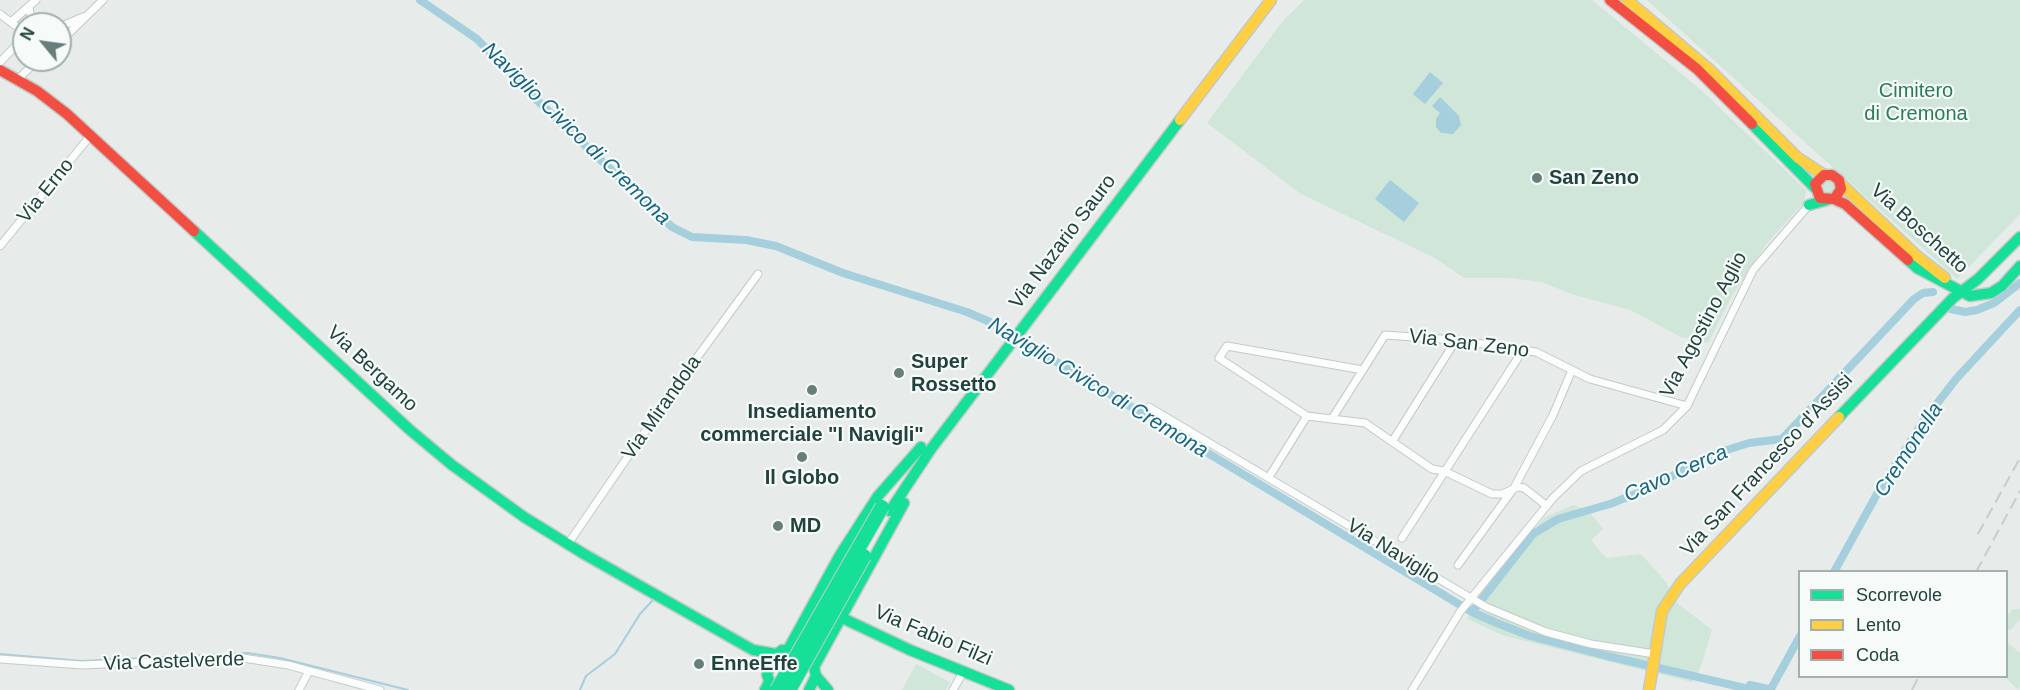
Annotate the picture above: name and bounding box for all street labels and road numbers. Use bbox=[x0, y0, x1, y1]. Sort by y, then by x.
street label: Via Erno bbox=[13, 154, 79, 228]
street label: Via Nazario Sauro bbox=[1005, 170, 1121, 314]
street label: Via Boschetto bbox=[1865, 179, 1973, 279]
street label: Via Agostino Aglio bbox=[1655, 248, 1753, 402]
street label: Via Bergamo bbox=[322, 321, 422, 417]
street label: Via San Zeno bbox=[1408, 325, 1530, 363]
street label: Via Mirandola bbox=[617, 351, 707, 465]
street label: Via San Francesco d'Assisi bbox=[1676, 369, 1858, 561]
street label: Via Naviglio bbox=[1342, 514, 1444, 590]
street label: Via Fabio Filzi bbox=[871, 600, 995, 672]
street label: Via Castelverde bbox=[103, 648, 245, 676]

